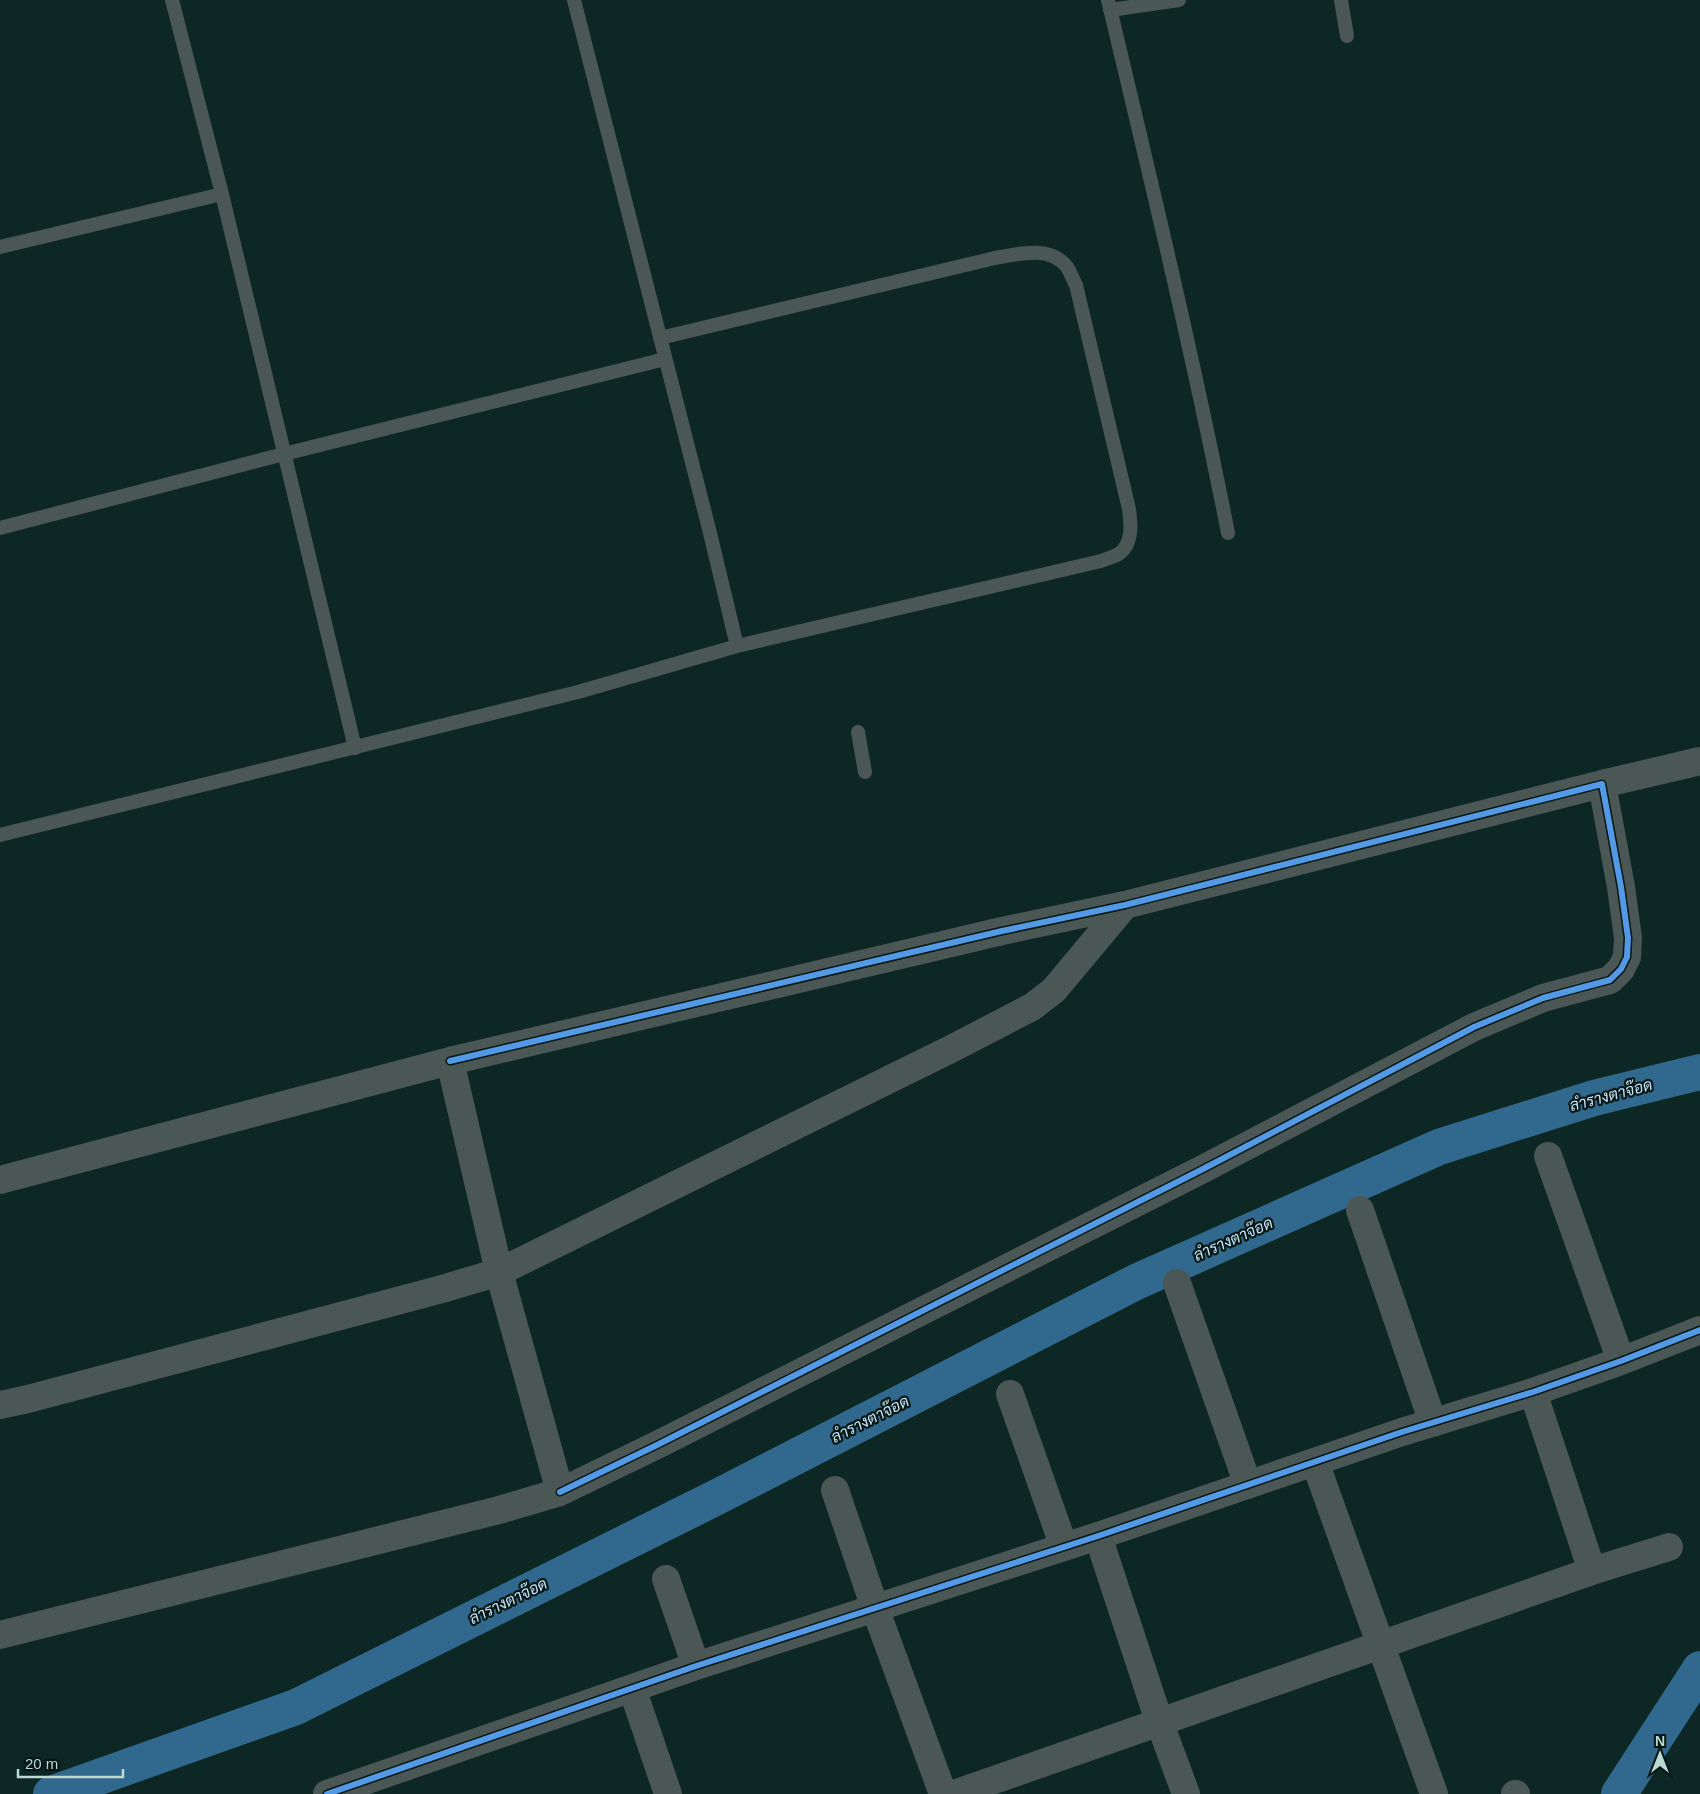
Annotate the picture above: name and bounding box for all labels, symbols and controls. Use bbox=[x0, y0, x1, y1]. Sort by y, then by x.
water label: ลำรางตาจ๊อด bbox=[1567, 1073, 1654, 1114]
water label: ลำรางตาจ๊อด bbox=[1189, 1211, 1275, 1264]
water label: ลำรางตาจ๊อด bbox=[827, 1389, 912, 1446]
water label: ลำรางตาจ๊อด bbox=[465, 1572, 550, 1627]
north arrow bbox=[1635, 1729, 1685, 1779]
text: N bbox=[1655, 1733, 1665, 1749]
scale bar bbox=[18, 1746, 122, 1778]
text: 20 m bbox=[25, 1755, 58, 1772]

